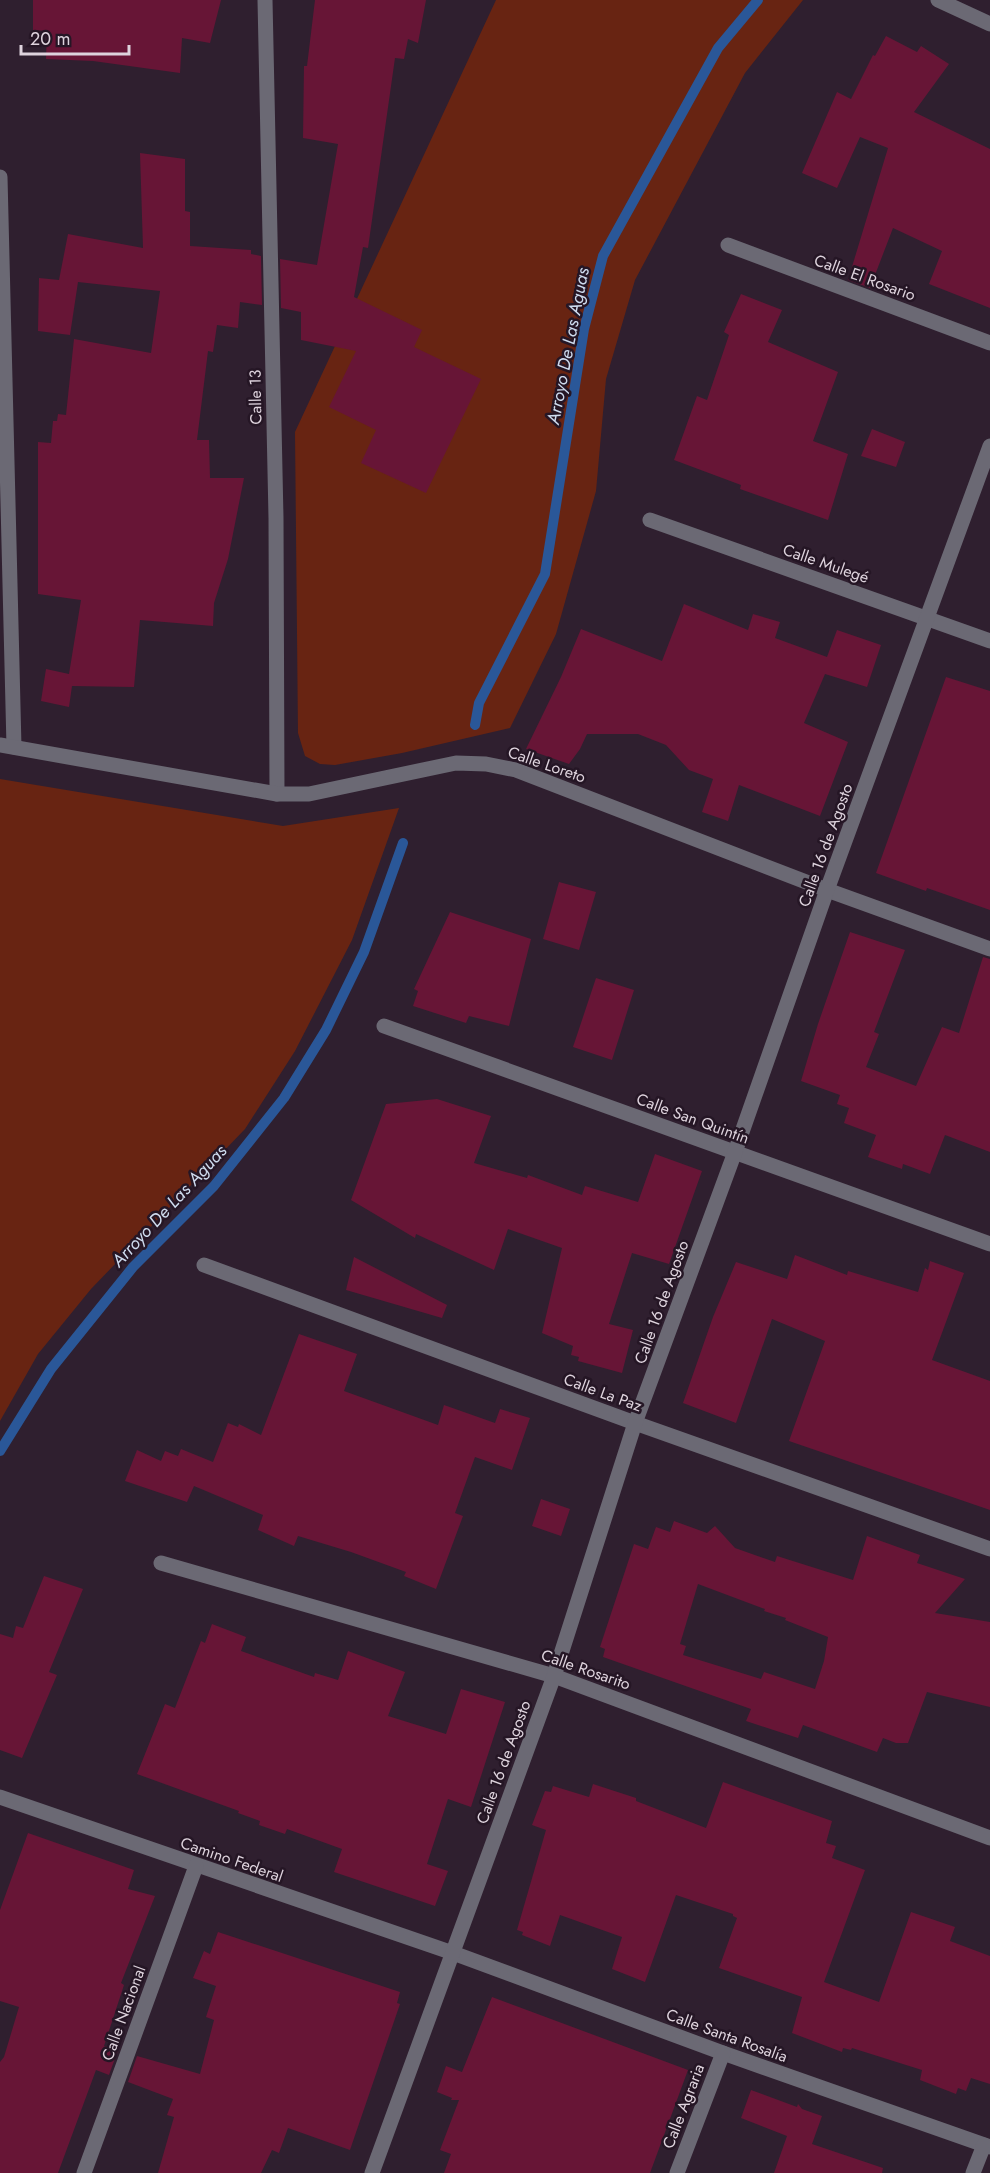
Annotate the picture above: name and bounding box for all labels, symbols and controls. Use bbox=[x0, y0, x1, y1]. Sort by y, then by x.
scale bar bbox=[21, 18, 129, 56]
text: 20 m bbox=[30, 26, 70, 52]
street label: Calle El Rosario bbox=[811, 248, 919, 307]
water label: Arroyo De Las Aguas bbox=[540, 265, 596, 428]
street label: Calle 13 bbox=[244, 369, 267, 425]
street label: Calle Mulegé bbox=[780, 538, 872, 589]
street label: Calle Loreto bbox=[505, 740, 589, 789]
street label: Calle 16 de Agosto bbox=[792, 780, 859, 910]
street label: Calle San Quintín bbox=[633, 1087, 753, 1150]
water label: Arroyo De Las Aguas bbox=[105, 1138, 233, 1274]
street label: Calle 16 de Agosto bbox=[628, 1237, 695, 1367]
street label: Calle La Paz bbox=[560, 1368, 646, 1418]
street label: Calle Rosarito bbox=[538, 1643, 634, 1696]
street label: Calle 16 de Agosto bbox=[470, 1697, 537, 1827]
street label: Camino Federal bbox=[177, 1831, 286, 1888]
street label: Calle Nacional bbox=[96, 1962, 151, 2064]
street label: Calle Santa Rosalía bbox=[663, 2003, 791, 2068]
street label: Calle Agraria bbox=[657, 2060, 710, 2152]

